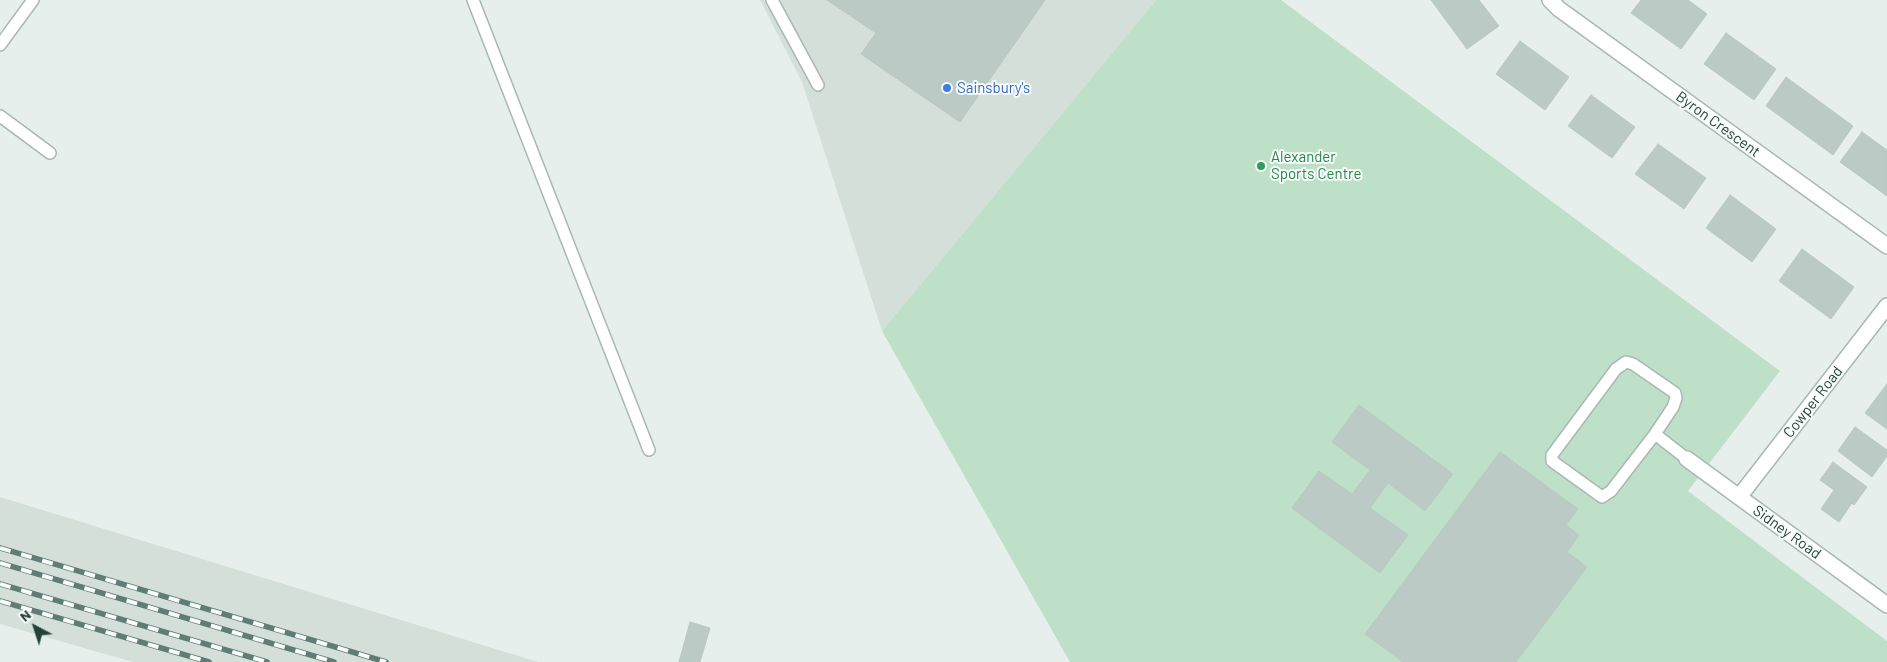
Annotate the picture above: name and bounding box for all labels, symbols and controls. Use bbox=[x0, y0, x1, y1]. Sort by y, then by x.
place label: Sainsbury's bbox=[957, 79, 1030, 97]
marker: Sainsbury's bbox=[941, 82, 953, 94]
street label: Byron Crescent bbox=[1672, 87, 1764, 161]
place label: Alexander Sports Centre bbox=[1271, 148, 1361, 183]
marker: Alexander Sports Centre bbox=[1255, 160, 1267, 172]
street label: Cowper Road bbox=[1780, 363, 1846, 441]
street label: Sidney Road bbox=[1749, 501, 1825, 563]
north arrow bbox=[10, 602, 60, 652]
text: N bbox=[16, 606, 34, 625]

